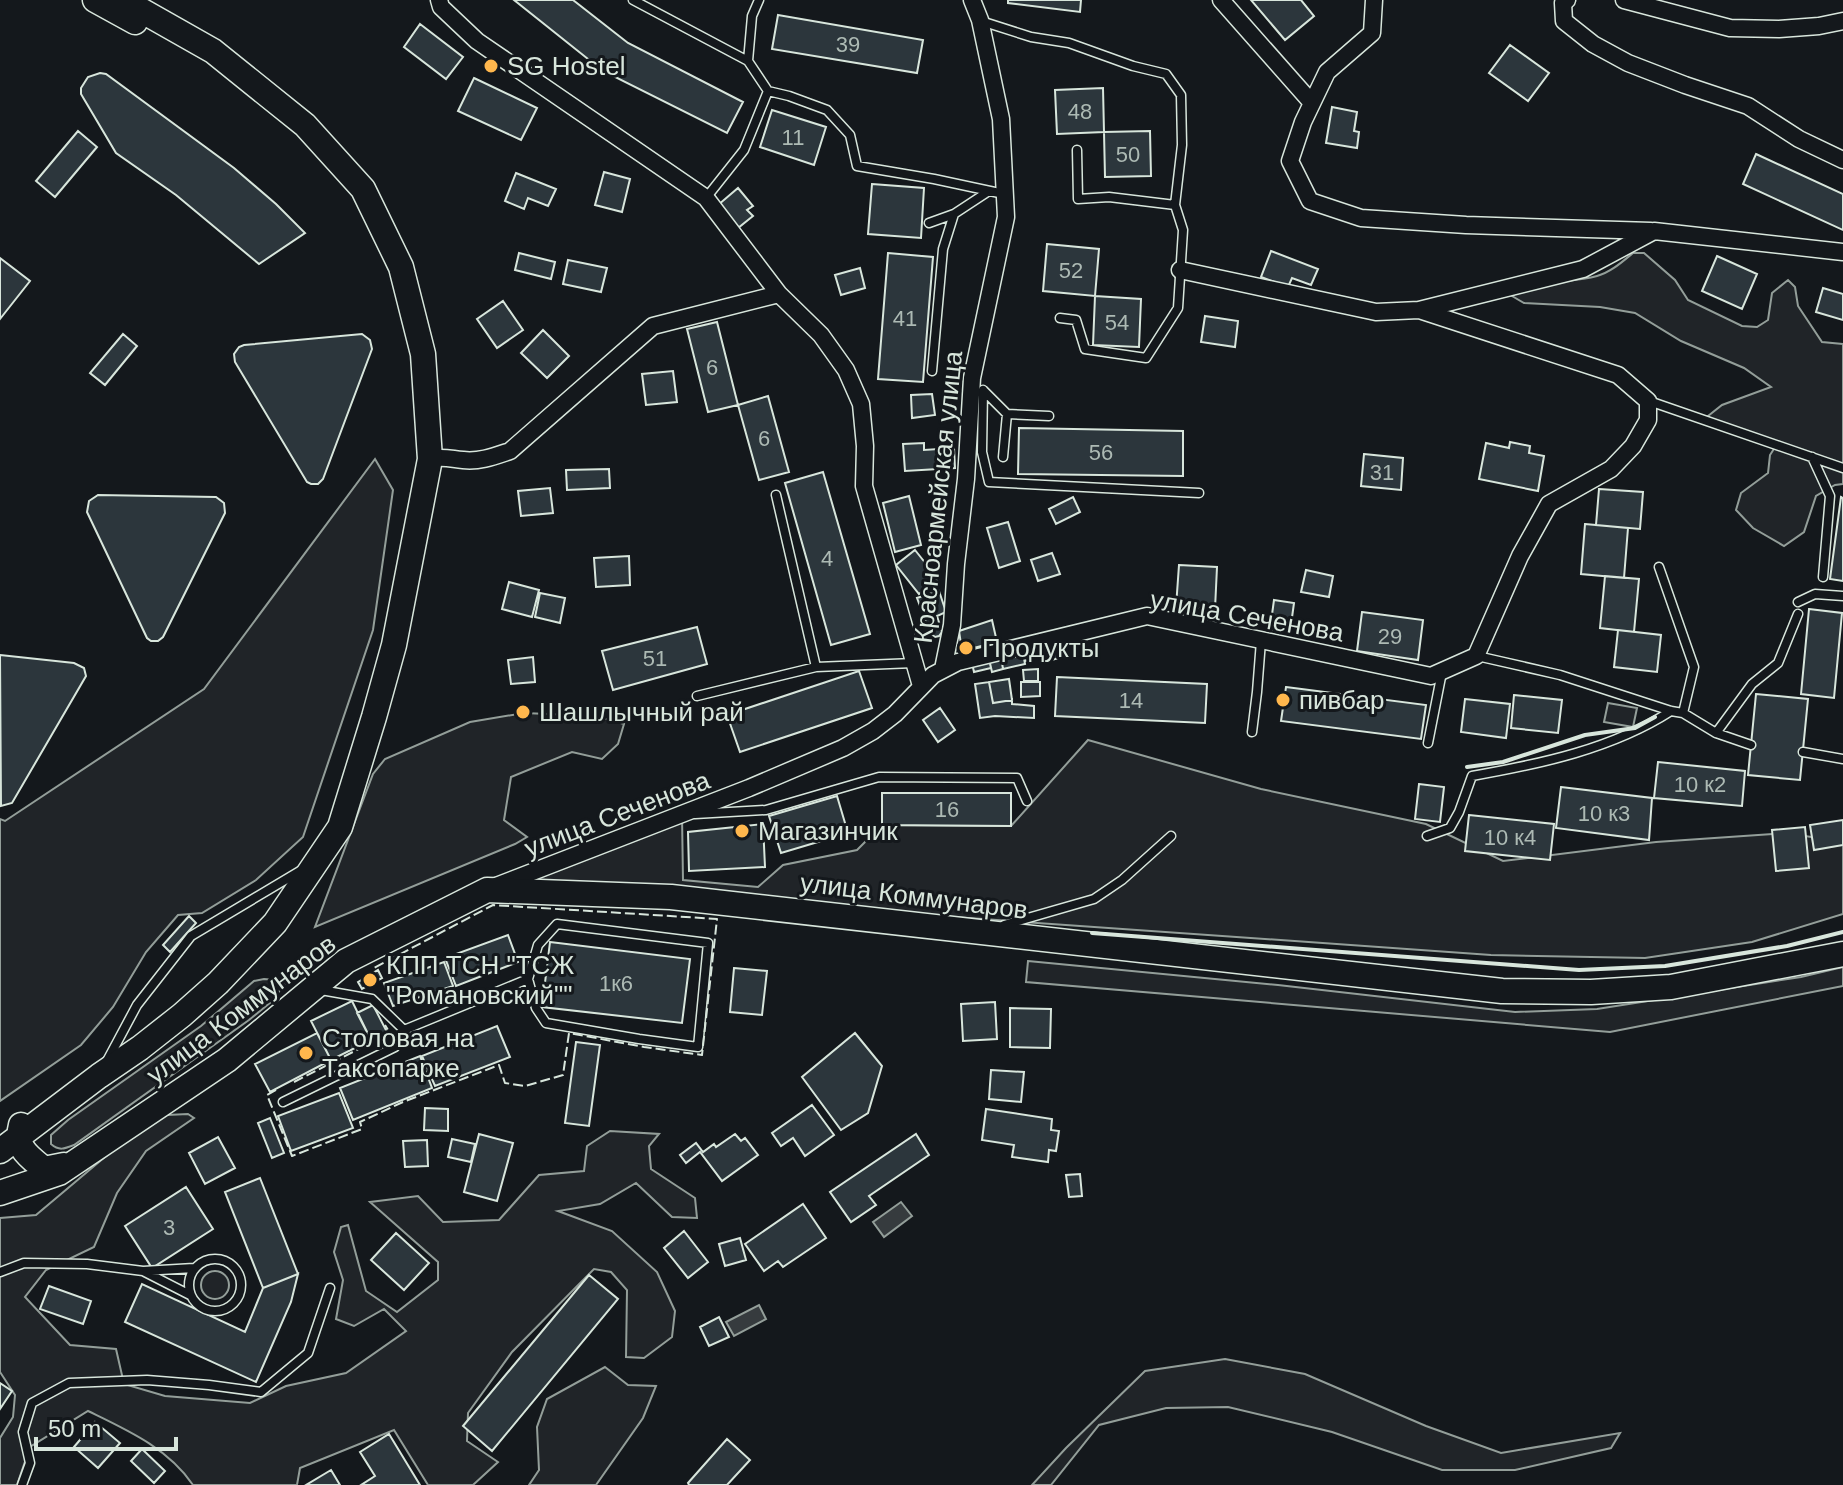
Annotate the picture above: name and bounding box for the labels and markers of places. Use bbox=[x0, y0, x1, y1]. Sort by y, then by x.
place label: SG Hostel bbox=[507, 51, 626, 81]
marker: SG Hostel bbox=[482, 57, 500, 75]
place label: Продукты bbox=[982, 633, 1099, 663]
marker: Продукты bbox=[957, 639, 975, 657]
place label: пивбар bbox=[1299, 685, 1384, 715]
marker: пивбар bbox=[1274, 691, 1292, 709]
place label: Шашлычный рай bbox=[539, 697, 744, 727]
marker: Шашлычный рай bbox=[514, 703, 532, 721]
place label: Магазинчик bbox=[758, 816, 898, 846]
marker: Магазинчик bbox=[733, 822, 751, 840]
place label: КПП ТСН "ТСЖ "Романовский"" bbox=[386, 950, 574, 1010]
marker: КПП ТСН "ТСЖ "Романовский"" bbox=[361, 971, 379, 989]
place label: Столовая на Таксопарке bbox=[322, 1023, 475, 1083]
marker: Столовая на Таксопарке bbox=[297, 1044, 315, 1062]

